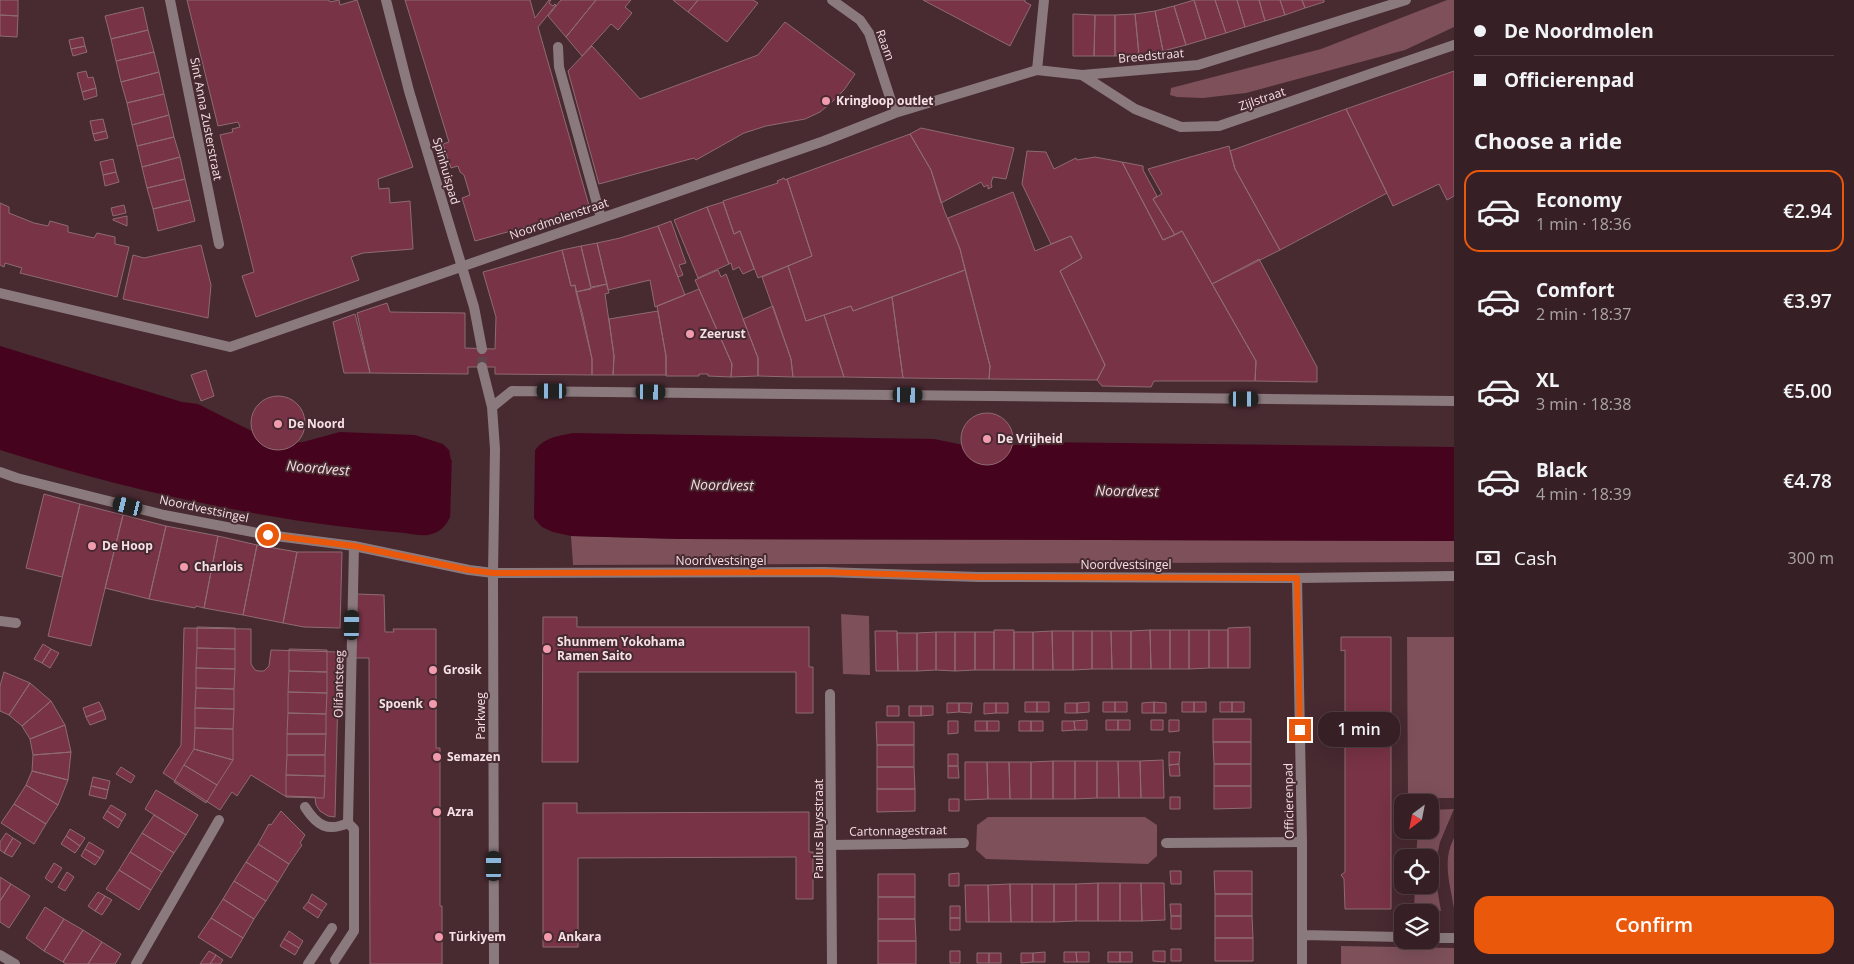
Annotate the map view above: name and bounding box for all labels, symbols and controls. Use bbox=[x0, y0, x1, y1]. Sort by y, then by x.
text: De Noordmolen bbox=[1504, 18, 1654, 44]
street label: Raam bbox=[872, 27, 899, 63]
street label: Breedstraat bbox=[1117, 44, 1185, 67]
street label: Sint Anna Zusterstraat bbox=[186, 56, 227, 182]
text: Officierenpad bbox=[1504, 67, 1634, 93]
street label: Zijlstraat bbox=[1236, 83, 1288, 114]
place label: Kringloop outlet bbox=[836, 92, 933, 109]
marker: Kringloop outlet bbox=[820, 95, 832, 107]
text: Choose a ride bbox=[1474, 125, 1622, 155]
street label: Spinhuispad bbox=[429, 135, 464, 206]
text: Economy bbox=[1536, 187, 1622, 213]
icon: car bbox=[1476, 189, 1521, 234]
street label: Noordmolenstraat bbox=[507, 194, 611, 243]
text: €2.94 bbox=[1783, 198, 1832, 224]
text: 1 min · 18:36 bbox=[1536, 213, 1631, 235]
text: Comfort bbox=[1536, 277, 1615, 303]
icon: car bbox=[1476, 279, 1521, 324]
text: €3.97 bbox=[1783, 288, 1832, 314]
text: 2 min · 18:37 bbox=[1536, 303, 1631, 325]
place label: Zeerust bbox=[700, 325, 746, 342]
marker: Zeerust bbox=[684, 328, 696, 340]
text: XL bbox=[1536, 367, 1559, 393]
icon: car bbox=[1476, 369, 1521, 414]
text: €5.00 bbox=[1783, 378, 1832, 404]
car bbox=[537, 384, 567, 399]
car bbox=[635, 384, 666, 400]
car bbox=[892, 387, 923, 403]
car bbox=[1229, 392, 1259, 407]
text: 3 min · 18:38 bbox=[1536, 393, 1631, 415]
place label: De Noord bbox=[288, 415, 345, 432]
marker: De Noord bbox=[272, 418, 284, 430]
place label: De Vrijheid bbox=[997, 430, 1063, 447]
marker: De Vrijheid bbox=[981, 433, 993, 445]
water label: Noordvest bbox=[286, 455, 352, 480]
text: Black bbox=[1536, 457, 1588, 483]
icon: car bbox=[1476, 459, 1521, 504]
text: €4.78 bbox=[1783, 468, 1832, 494]
water label: Noordvest bbox=[690, 474, 755, 495]
water label: Noordvest bbox=[1095, 480, 1160, 501]
text: 4 min · 18:39 bbox=[1536, 483, 1631, 505]
street label: Noordvestsingel bbox=[158, 491, 250, 526]
car bbox=[111, 495, 144, 517]
route start bbox=[257, 524, 279, 546]
place label: De Hoop bbox=[102, 537, 153, 554]
marker: De Hoop bbox=[86, 540, 98, 552]
icon: cash bbox=[1474, 544, 1502, 572]
text: Cash bbox=[1514, 545, 1557, 571]
text: 300 m bbox=[1788, 547, 1834, 569]
street label: Noordvestsingel bbox=[676, 552, 766, 569]
street label: Noordvestsingel bbox=[1081, 556, 1171, 573]
place label: Charlois bbox=[194, 558, 243, 575]
marker: Charlois bbox=[178, 561, 190, 573]
car bbox=[344, 610, 359, 640]
place label: Shunmem Yokohama Ramen Saito bbox=[557, 633, 685, 664]
marker: Shunmem Yokohama Ramen Saito bbox=[541, 643, 553, 655]
street label: Olifantsteeg bbox=[329, 650, 348, 718]
place label: Grosik bbox=[443, 661, 482, 678]
marker: Grosik bbox=[427, 664, 439, 676]
street label: Parkweg bbox=[472, 692, 489, 740]
place label: Spoenk bbox=[379, 695, 424, 712]
marker: Spoenk bbox=[427, 698, 439, 710]
callout: 1 min bbox=[1318, 712, 1400, 748]
text: 1 min bbox=[1337, 718, 1381, 740]
route end bbox=[1289, 719, 1311, 741]
place label: Semazen bbox=[447, 748, 501, 765]
marker: Semazen bbox=[431, 751, 443, 763]
street label: Officierenpad bbox=[1279, 763, 1298, 839]
street label: Paulus Buysstraat bbox=[810, 779, 827, 879]
north arrow bbox=[1394, 794, 1439, 839]
map controls bbox=[1394, 794, 1439, 949]
place label: Azra bbox=[447, 803, 474, 820]
marker: Azra bbox=[431, 806, 443, 818]
street label: Cartonnagestraat bbox=[849, 821, 947, 840]
button: locate bbox=[1394, 849, 1439, 894]
car bbox=[486, 851, 501, 881]
button: Confirm bbox=[1474, 896, 1834, 954]
button: layers bbox=[1394, 904, 1439, 949]
place label: Türkiyem bbox=[449, 928, 506, 945]
place label: Ankara bbox=[558, 928, 602, 945]
marker: Türkiyem bbox=[433, 931, 445, 943]
marker: Ankara bbox=[542, 931, 554, 943]

